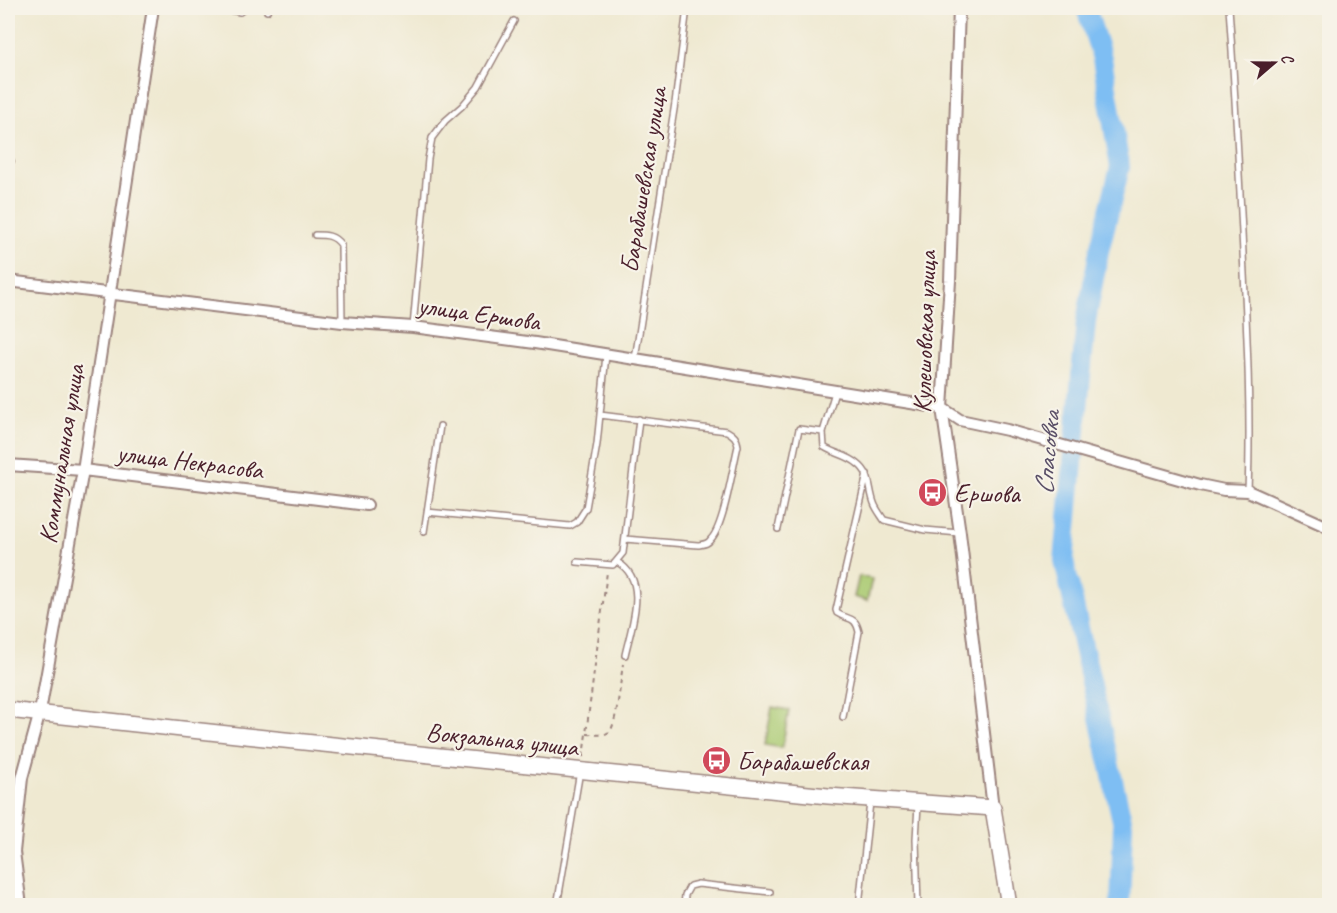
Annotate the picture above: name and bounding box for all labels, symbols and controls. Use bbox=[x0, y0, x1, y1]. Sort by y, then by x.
north arrow bbox=[1244, 33, 1304, 93]
text: С bbox=[1276, 51, 1299, 67]
street label: Барабашевская улица bbox=[613, 83, 675, 275]
street label: Кулешовская улица bbox=[905, 249, 944, 414]
street label: улица Ершова bbox=[414, 288, 544, 339]
street label: Коммунальная улица bbox=[31, 361, 92, 546]
water label: Спасовка bbox=[1026, 407, 1068, 496]
street label: улица Некрасова bbox=[113, 436, 266, 487]
bus stop icon: Ершова bbox=[917, 477, 949, 509]
place label: Ершова bbox=[954, 477, 1021, 510]
street label: Вокзальная улица bbox=[424, 715, 581, 764]
bus stop icon: Барабашевская bbox=[700, 745, 732, 777]
place label: Барабашевская bbox=[737, 745, 870, 778]

